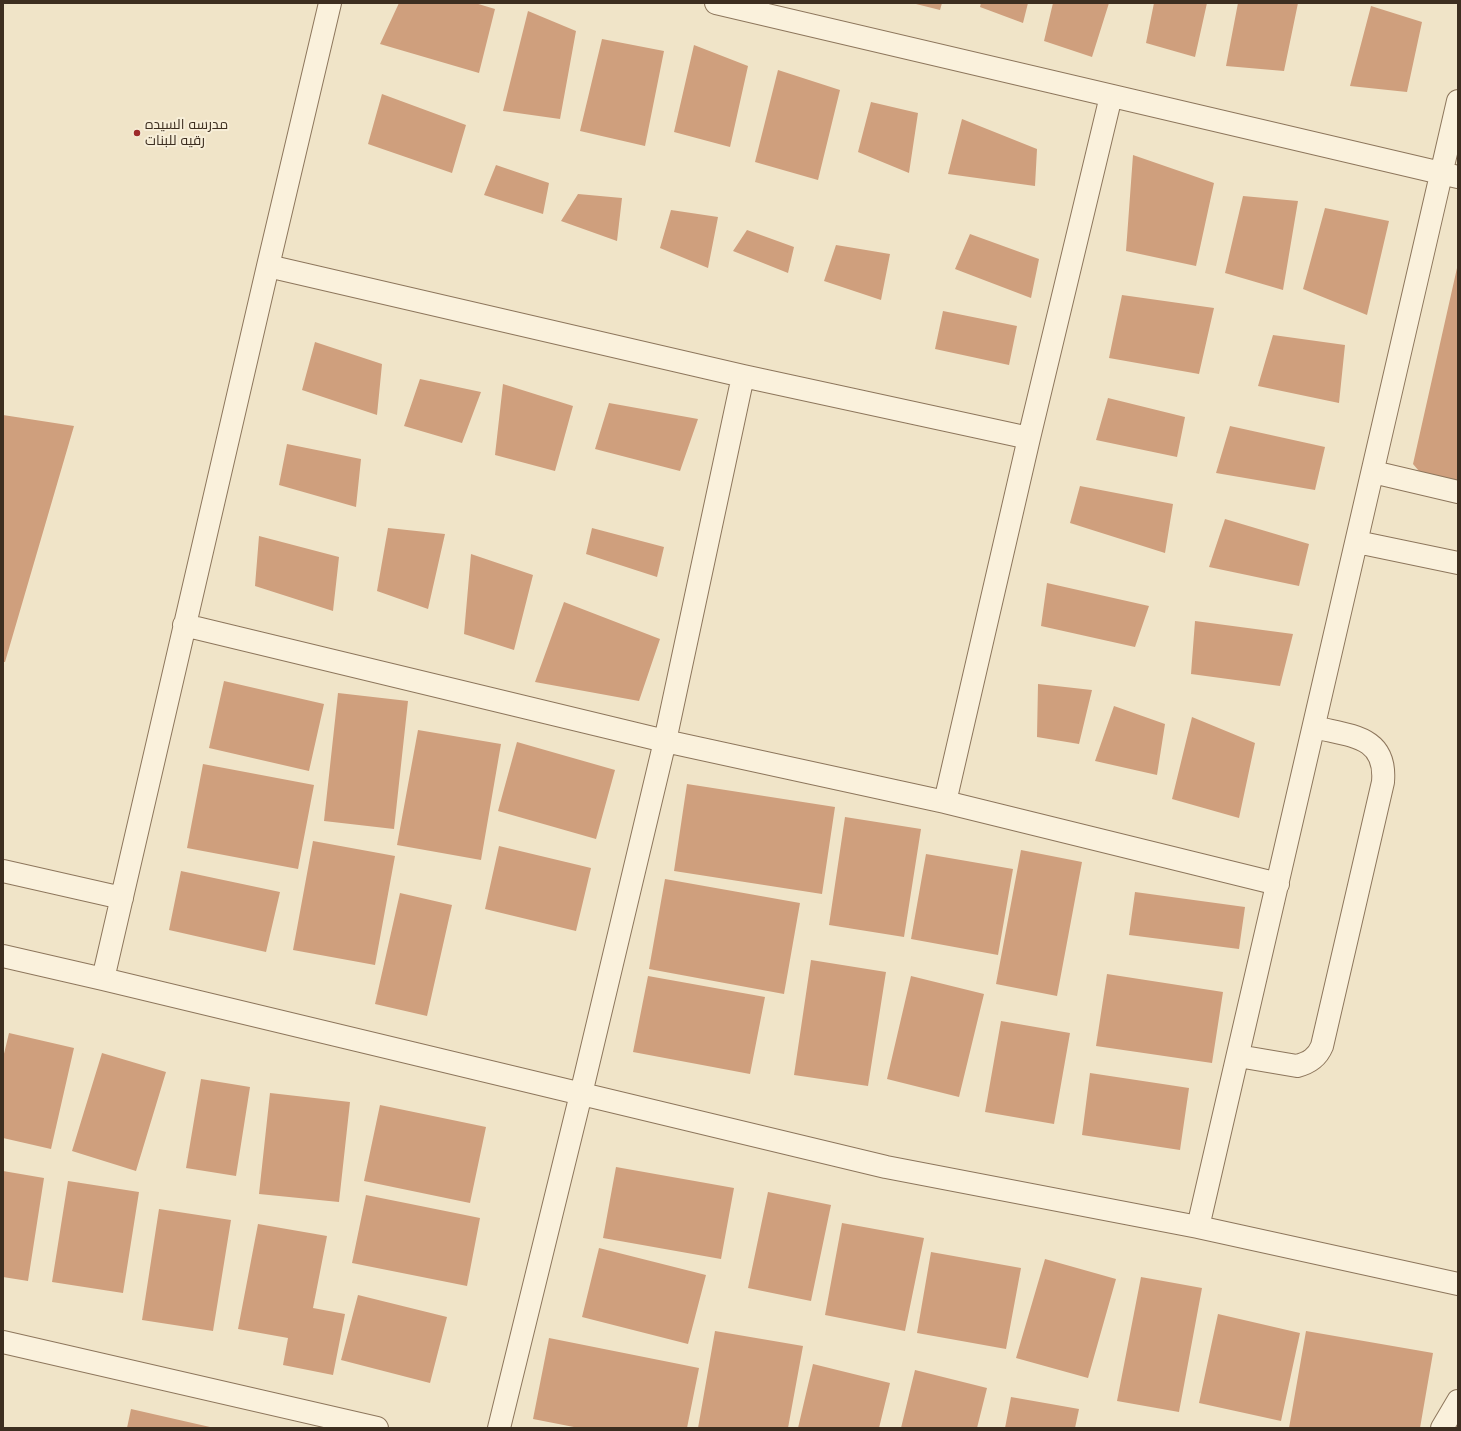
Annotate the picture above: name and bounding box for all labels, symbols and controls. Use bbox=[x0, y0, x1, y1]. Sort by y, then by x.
place label: مدرسه السيده رقيه للبنات bbox=[145, 117, 228, 150]
marker: مدرسه السيده رقيه للبنات bbox=[132, 128, 142, 138]

